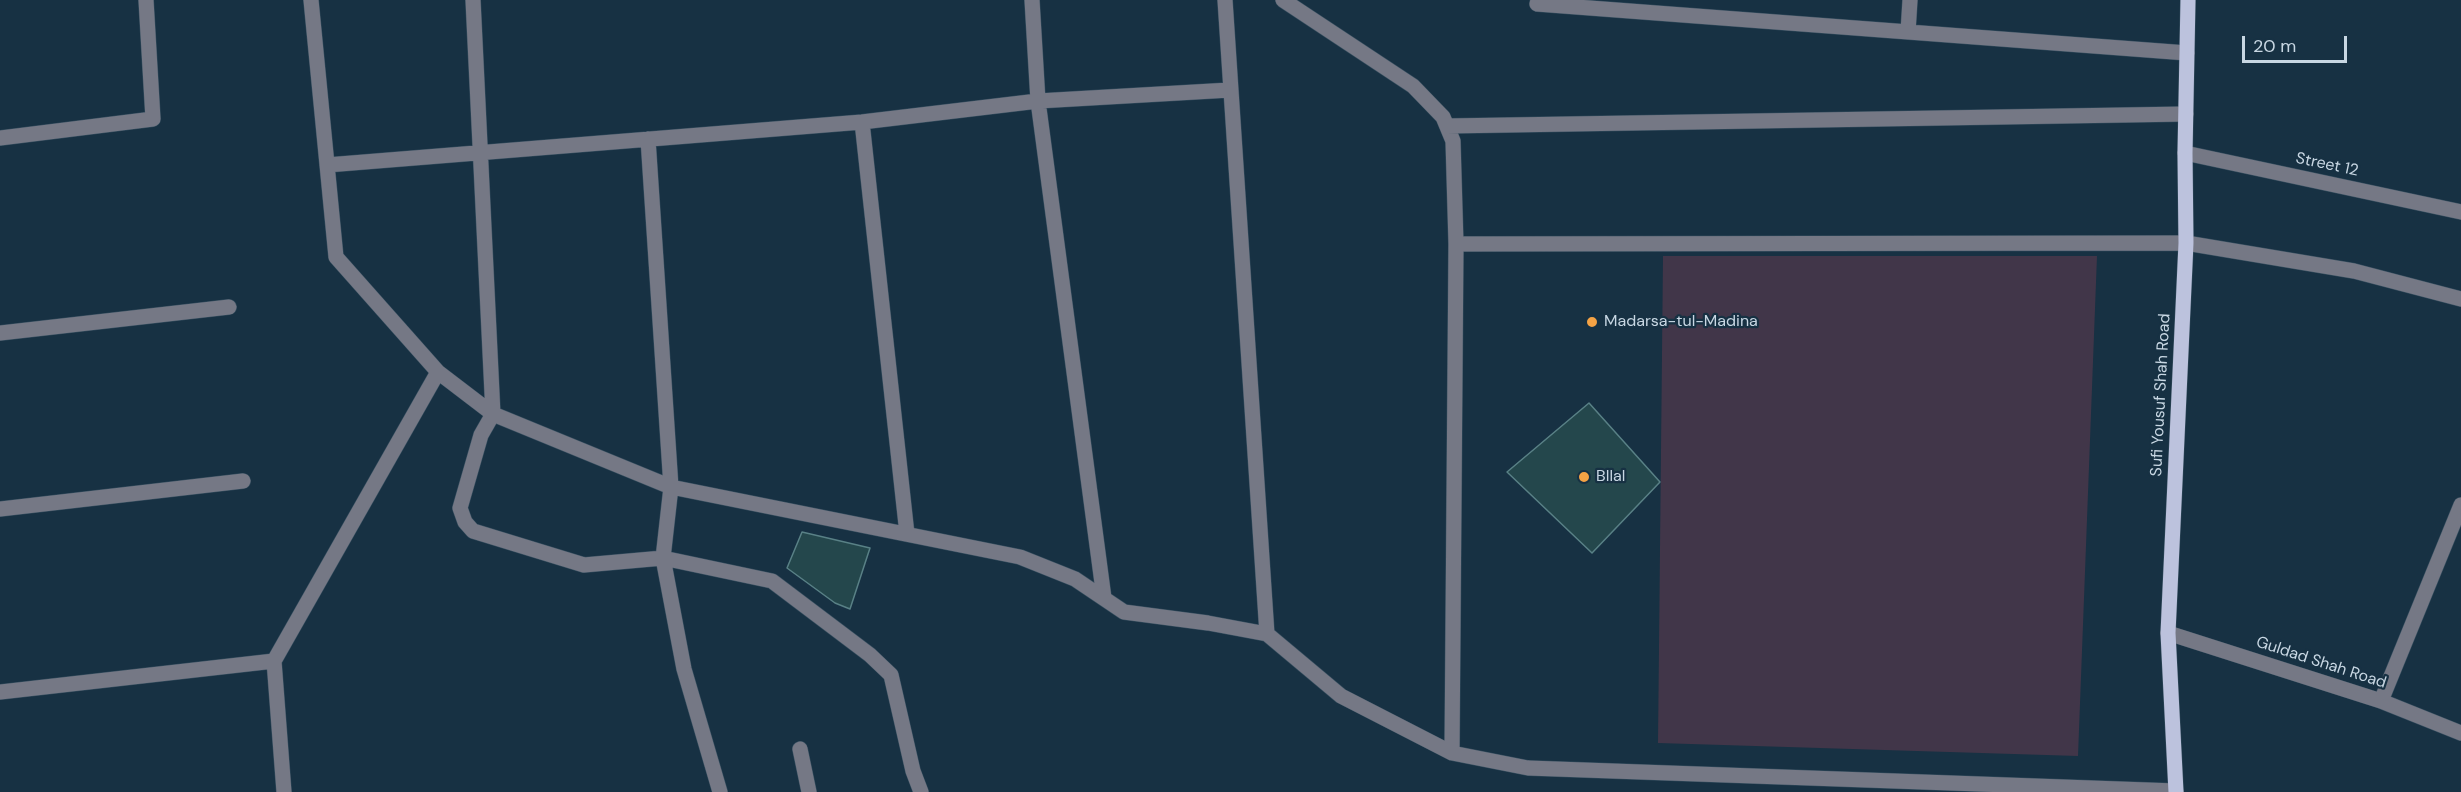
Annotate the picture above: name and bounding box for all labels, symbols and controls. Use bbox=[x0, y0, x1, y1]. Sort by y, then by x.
scale bar bbox=[2245, 24, 2350, 62]
text: 20 m bbox=[2253, 34, 2296, 58]
street label: Street 12 bbox=[2294, 149, 2360, 181]
place label: Madarsa-tul-Madina bbox=[1604, 312, 1758, 332]
street label: Sufi Yousuf Shah Road bbox=[2147, 313, 2175, 477]
marker: Madarsa-tul-Madina bbox=[1585, 315, 1599, 329]
place label: BIlal bbox=[1596, 467, 1625, 487]
marker: BIlal bbox=[1577, 470, 1591, 484]
street label: Guldad Shah Road bbox=[2253, 633, 2389, 693]

